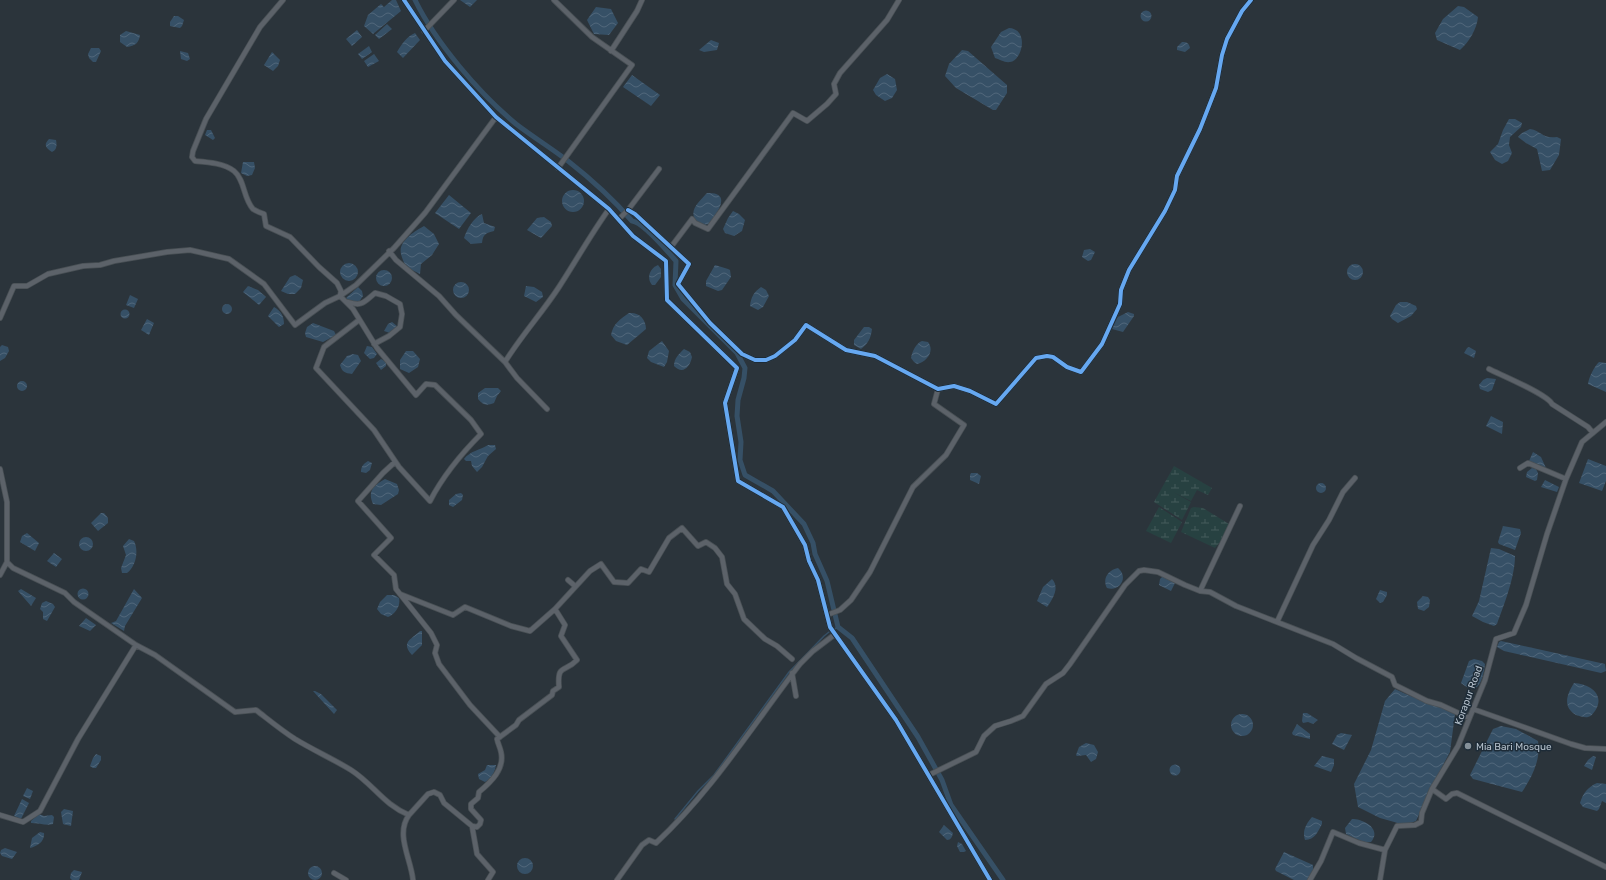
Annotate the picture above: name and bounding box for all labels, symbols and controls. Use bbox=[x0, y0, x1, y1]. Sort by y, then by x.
street label: Korapur Road bbox=[1453, 664, 1485, 727]
marker: Mia Bari Mosque bbox=[1463, 741, 1473, 751]
place label: Mia Bari Mosque bbox=[1476, 741, 1552, 753]

